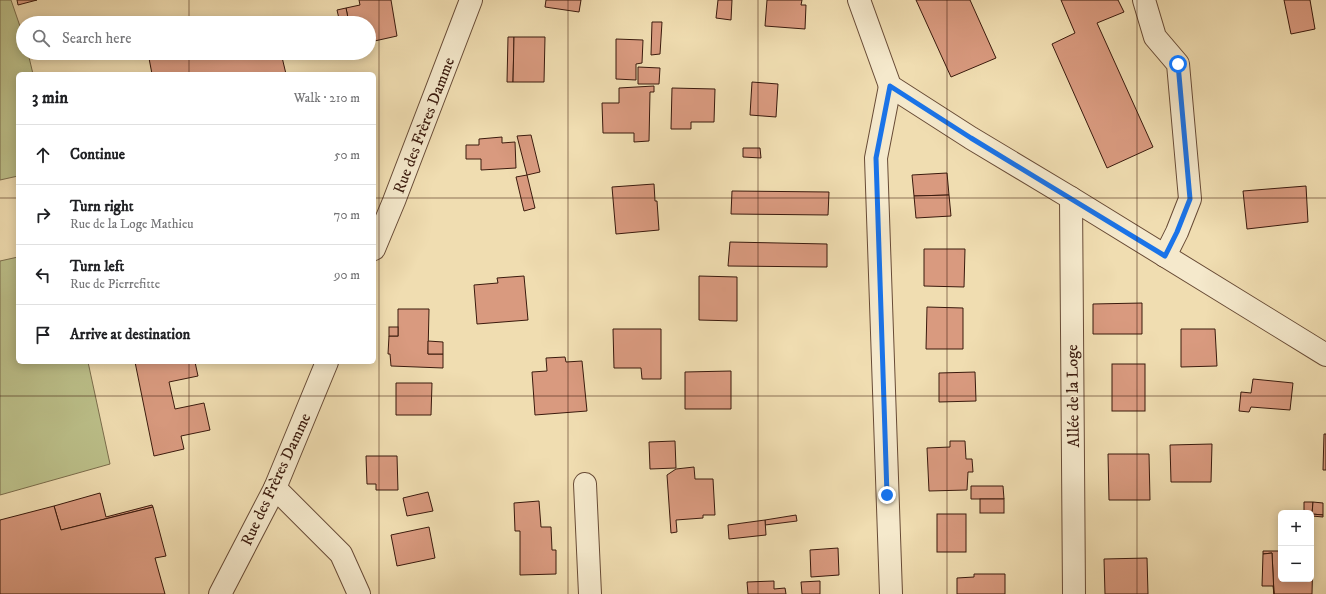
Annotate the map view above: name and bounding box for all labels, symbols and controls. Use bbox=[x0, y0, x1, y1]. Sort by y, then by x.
search box bbox=[16, 16, 376, 60]
icon: search bbox=[30, 27, 52, 49]
text: Search here bbox=[62, 29, 131, 48]
street label: Rue des Frères Damme bbox=[389, 54, 459, 196]
route start bbox=[1169, 55, 1187, 73]
text: 3 min bbox=[32, 87, 68, 109]
text: Walk · 210 m bbox=[294, 90, 360, 106]
icon: ahead bbox=[32, 144, 54, 166]
text: Continue bbox=[70, 145, 125, 164]
text: 50 m bbox=[334, 147, 360, 163]
text: Turn right bbox=[70, 197, 133, 216]
icon: right bbox=[32, 204, 54, 226]
text: 70 m bbox=[334, 207, 360, 223]
text: Rue de la Loge Mathieu bbox=[70, 216, 194, 232]
text: Turn left bbox=[70, 257, 124, 276]
icon: left bbox=[32, 264, 54, 286]
text: 90 m bbox=[334, 267, 360, 283]
text: Rue de Pierrefitte bbox=[70, 276, 160, 292]
icon: arrive bbox=[32, 324, 54, 346]
text: Arrive at destination bbox=[70, 325, 190, 344]
street label: Allée de la Loge bbox=[1062, 344, 1084, 448]
street label: Rue des Frères Damme bbox=[236, 410, 316, 549]
route end bbox=[878, 486, 896, 504]
map controls bbox=[1278, 510, 1314, 582]
button: + bbox=[1278, 510, 1314, 546]
button: − bbox=[1278, 546, 1314, 582]

